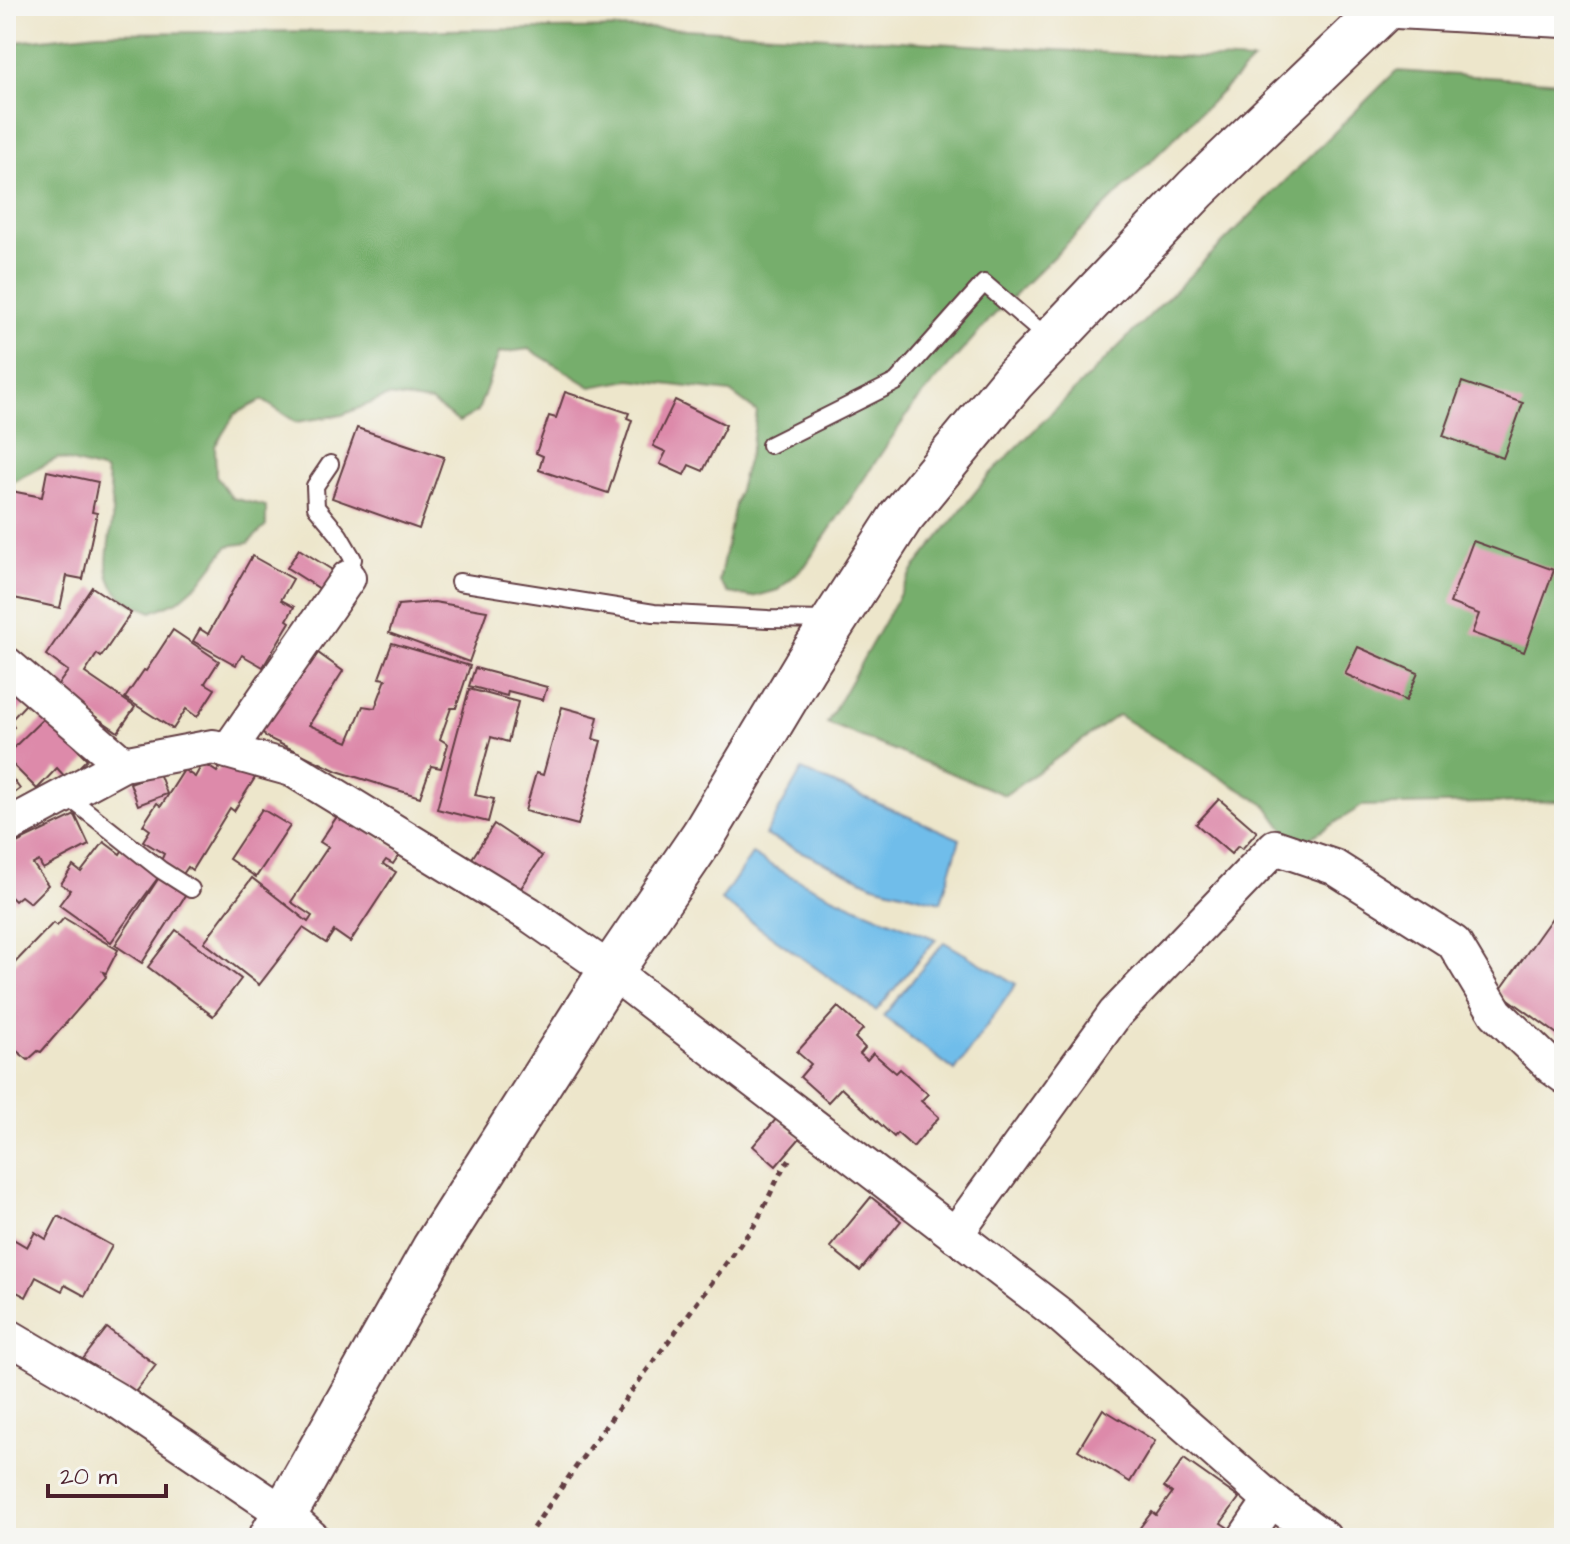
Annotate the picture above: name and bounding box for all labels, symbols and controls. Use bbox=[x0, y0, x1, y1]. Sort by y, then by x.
scale bar bbox=[48, 1448, 166, 1498]
text: 20 m bbox=[60, 1460, 117, 1494]

